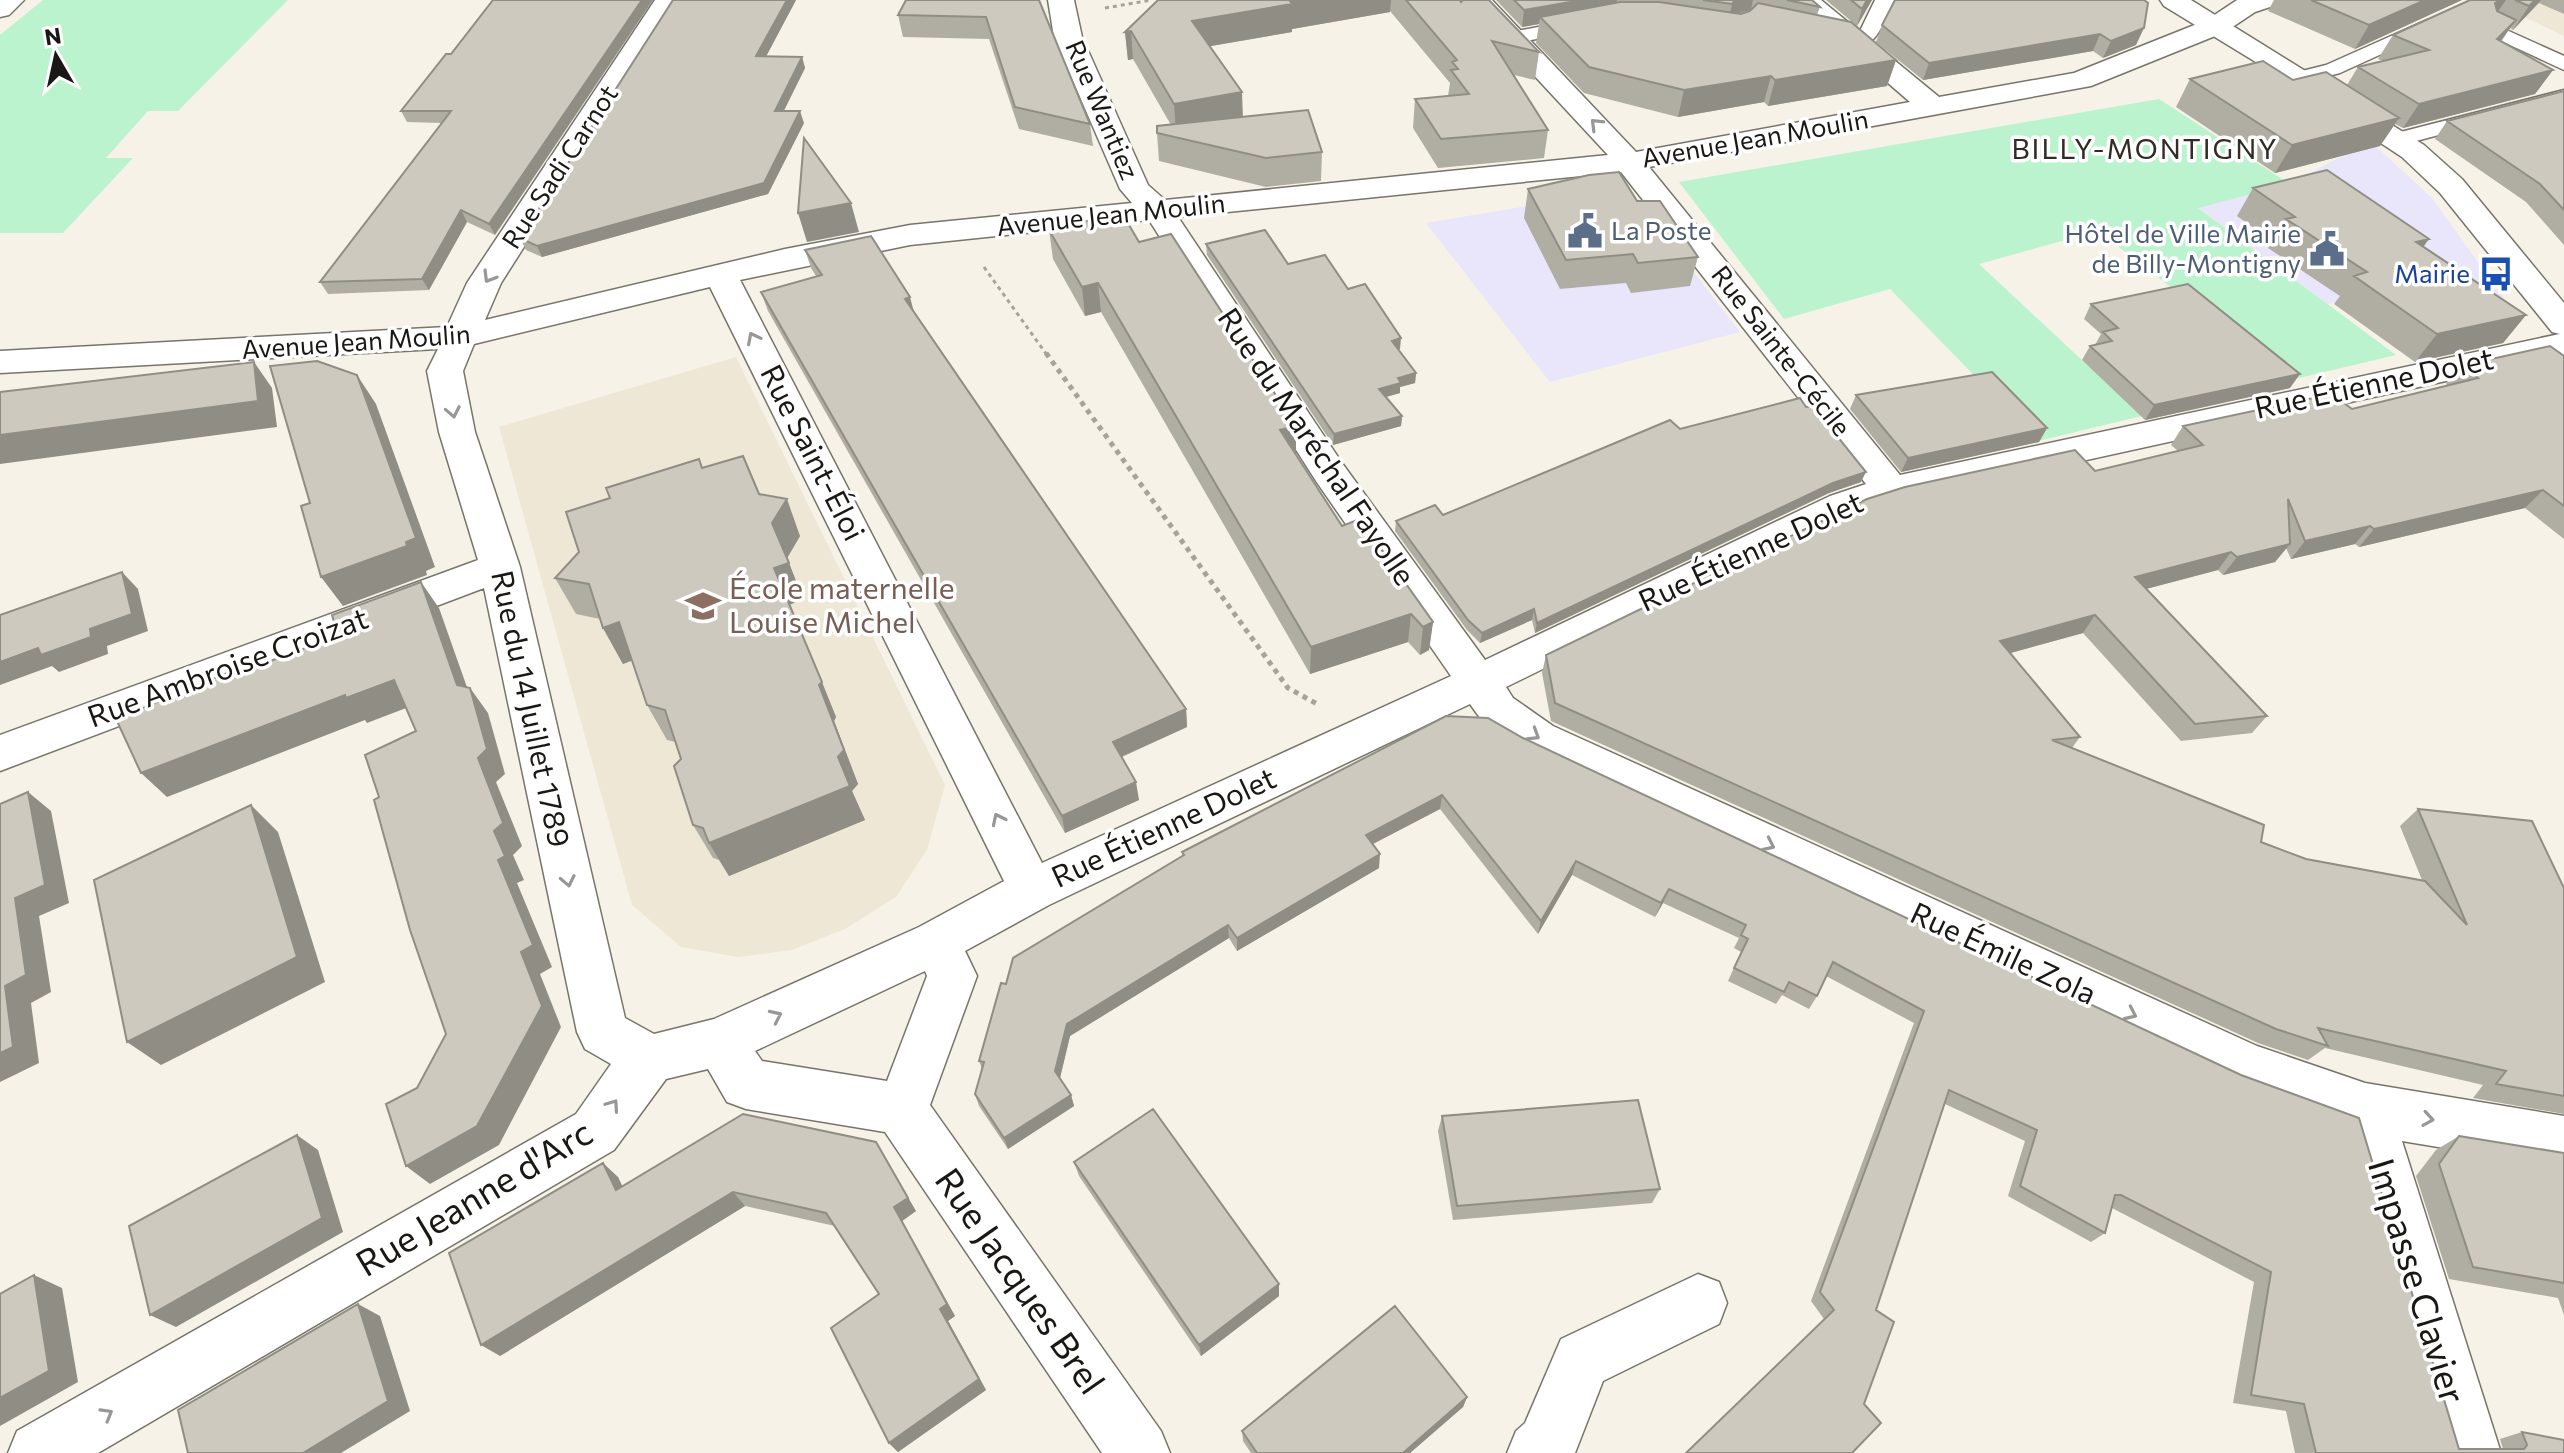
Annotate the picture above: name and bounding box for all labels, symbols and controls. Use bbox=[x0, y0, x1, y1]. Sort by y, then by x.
north arrow bbox=[16, 16, 96, 96]
text: N bbox=[43, 21, 63, 50]
street label: Rue Wantiez bbox=[1060, 35, 1147, 184]
street label: Rue Sadi Carnot bbox=[494, 79, 623, 254]
street label: Avenue Jean Moulin bbox=[1639, 102, 1870, 173]
one-way arrow bbox=[1591, 119, 1605, 133]
district label: BILLY-MONTIGNY bbox=[2011, 131, 2279, 165]
street label: Avenue Jean Moulin bbox=[995, 186, 1227, 241]
public building icon: La Poste bbox=[1566, 212, 1604, 250]
place label: La Poste bbox=[1611, 214, 1712, 245]
place label: Hôtel de Ville Mairie de Billy-Montigny bbox=[2065, 217, 2301, 278]
public building icon: Hôtel de Ville Mairie de Billy-Montigny bbox=[2308, 230, 2346, 268]
bus stop icon: Mairie bbox=[2477, 255, 2515, 293]
place label: Mairie bbox=[2394, 257, 2470, 288]
street label: Rue Sainte-Cécile bbox=[1706, 259, 1858, 441]
one-way arrow bbox=[483, 268, 498, 283]
street label: Rue du Maréchal Fayolle bbox=[1211, 300, 1425, 591]
street label: Avenue Jean Moulin bbox=[240, 317, 471, 364]
one-way arrow bbox=[748, 331, 763, 346]
street label: Rue Étienne Dolet bbox=[2251, 338, 2496, 425]
street label: Rue Saint-Éloi bbox=[754, 358, 874, 546]
one-way arrow bbox=[443, 405, 460, 419]
street label: Rue Étienne Dolet bbox=[1632, 482, 1868, 618]
street label: Rue du 14 Juillet 1789 bbox=[485, 567, 580, 850]
place label: École maternelle Louise Michel bbox=[729, 568, 955, 639]
school or university icon: École maternelle Louise Michel bbox=[684, 587, 722, 625]
street label: Rue Ambroise Croizat bbox=[82, 598, 372, 734]
one-way arrow bbox=[1525, 725, 1539, 740]
street label: Rue Étienne Dolet bbox=[1045, 758, 1281, 894]
one-way arrow bbox=[992, 813, 1008, 828]
one-way arrow bbox=[1760, 836, 1775, 852]
one-way arrow bbox=[559, 874, 576, 888]
street label: Rue Émile Zola bbox=[1905, 893, 2103, 1011]
one-way arrow bbox=[2123, 1004, 2138, 1020]
one-way arrow bbox=[768, 1010, 783, 1026]
one-way arrow bbox=[603, 1100, 618, 1114]
street label: Rue Jeanne d'Arc bbox=[347, 1108, 599, 1284]
one-way arrow bbox=[2421, 1110, 2435, 1127]
street label: Impasse Clavier bbox=[2361, 1153, 2477, 1408]
street label: Rue Jacques Brel bbox=[927, 1158, 1116, 1401]
one-way arrow bbox=[98, 1408, 113, 1424]

